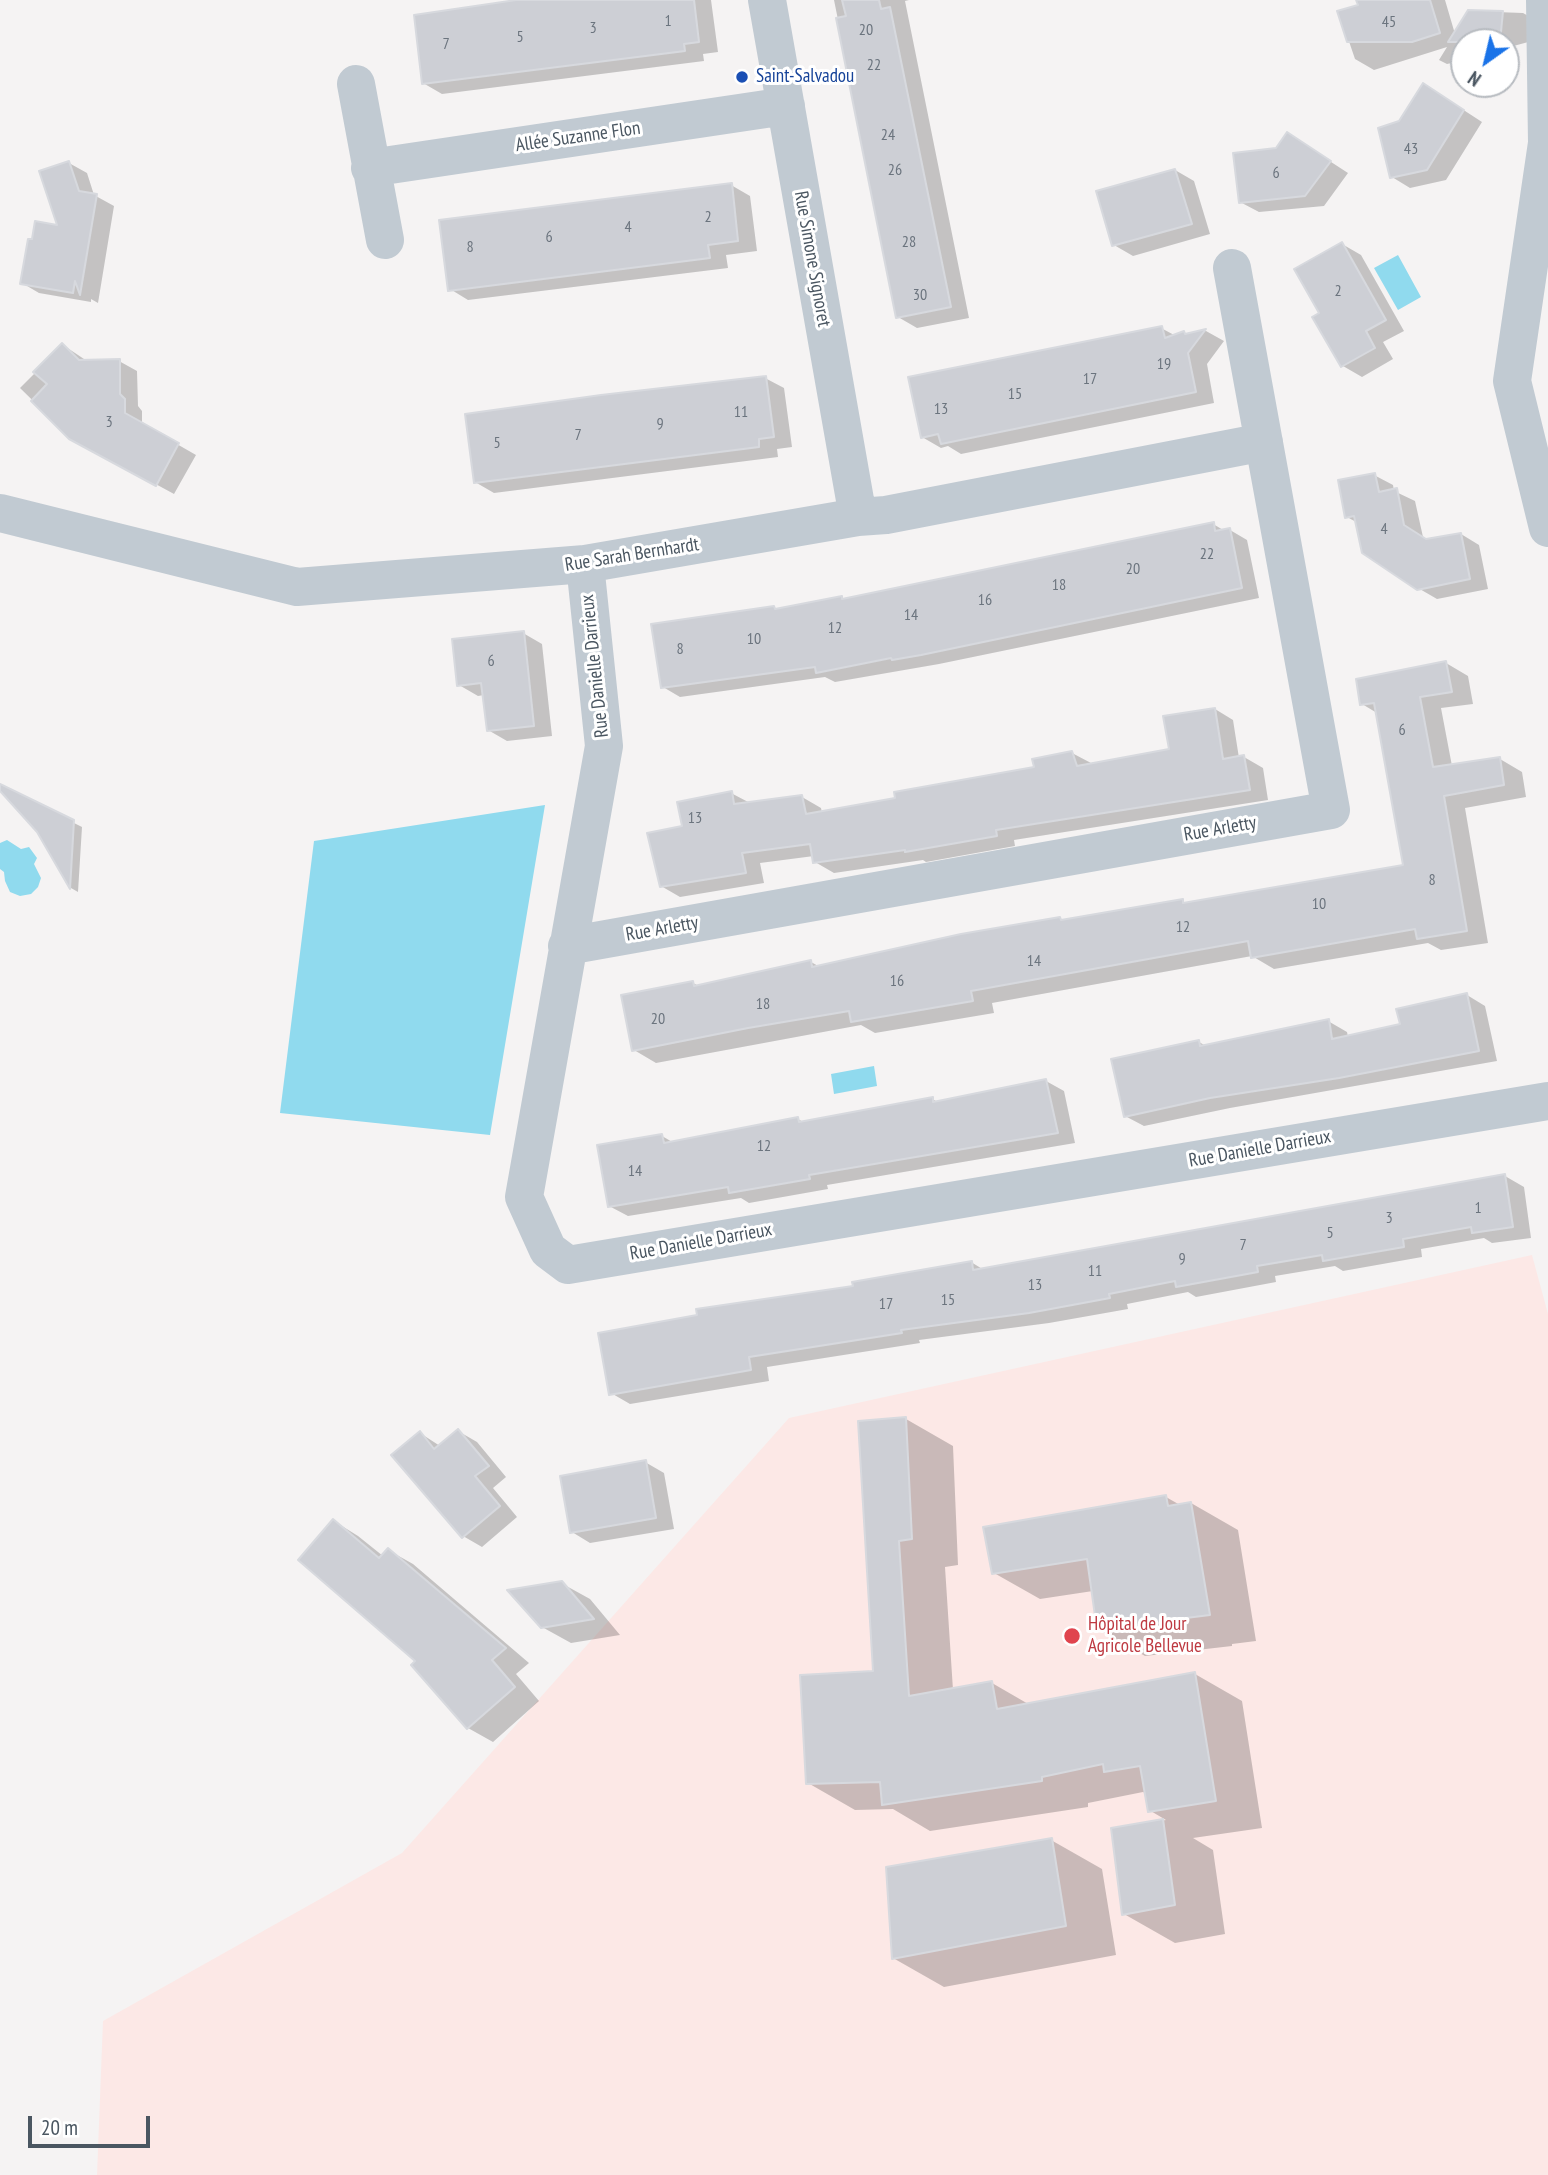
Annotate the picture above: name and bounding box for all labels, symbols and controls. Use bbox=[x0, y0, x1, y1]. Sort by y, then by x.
house number: 1 bbox=[664, 11, 672, 31]
house number: 45 bbox=[1382, 12, 1396, 32]
house number: 3 bbox=[589, 18, 597, 38]
house number: 20 bbox=[859, 20, 873, 40]
house number: 5 bbox=[516, 27, 524, 47]
north arrow bbox=[1450, 28, 1520, 98]
house number: 7 bbox=[442, 34, 450, 54]
house number: 22 bbox=[867, 55, 881, 75]
place label: Saint-Salvadou bbox=[756, 66, 854, 88]
text: N bbox=[1463, 66, 1485, 92]
marker: Saint-Salvadou bbox=[734, 69, 750, 85]
street label: Allée Suzanne Flon bbox=[514, 117, 642, 157]
house number: 24 bbox=[881, 125, 895, 145]
house number: 43 bbox=[1404, 139, 1418, 159]
house number: 26 bbox=[888, 160, 902, 180]
house number: 6 bbox=[1272, 163, 1280, 183]
street label: Rue Simone Signoret bbox=[789, 189, 835, 329]
house number: 2 bbox=[704, 207, 712, 227]
house number: 4 bbox=[624, 217, 632, 237]
house number: 6 bbox=[545, 227, 553, 247]
house number: 28 bbox=[902, 232, 916, 252]
house number: 8 bbox=[466, 237, 474, 257]
house number: 2 bbox=[1334, 281, 1342, 301]
house number: 30 bbox=[913, 285, 927, 305]
house number: 19 bbox=[1157, 354, 1171, 374]
house number: 17 bbox=[1083, 369, 1097, 389]
house number: 15 bbox=[1008, 384, 1022, 404]
house number: 13 bbox=[934, 399, 948, 419]
house number: 11 bbox=[734, 402, 748, 422]
house number: 3 bbox=[105, 412, 113, 432]
house number: 9 bbox=[656, 414, 664, 434]
house number: 7 bbox=[574, 425, 582, 445]
house number: 5 bbox=[493, 433, 501, 453]
house number: 4 bbox=[1380, 519, 1388, 539]
street label: Rue Sarah Bernhardt bbox=[563, 533, 701, 577]
house number: 22 bbox=[1200, 544, 1214, 564]
house number: 20 bbox=[1126, 559, 1140, 579]
house number: 18 bbox=[1052, 575, 1066, 595]
house number: 16 bbox=[978, 590, 992, 610]
street label: Rue Danielle Darrieux bbox=[576, 593, 614, 739]
house number: 14 bbox=[904, 605, 918, 625]
house number: 12 bbox=[828, 618, 842, 638]
house number: 10 bbox=[747, 629, 761, 649]
house number: 8 bbox=[676, 639, 684, 659]
house number: 6 bbox=[487, 651, 495, 671]
house number: 6 bbox=[1398, 720, 1406, 740]
house number: 13 bbox=[688, 808, 702, 828]
street label: Rue Arletty bbox=[1182, 811, 1258, 847]
house number: 8 bbox=[1428, 870, 1436, 890]
house number: 10 bbox=[1312, 894, 1326, 914]
street label: Rue Arletty bbox=[624, 911, 700, 947]
house number: 12 bbox=[1176, 917, 1190, 937]
house number: 14 bbox=[1027, 951, 1041, 971]
house number: 16 bbox=[890, 971, 904, 991]
house number: 18 bbox=[756, 994, 770, 1014]
house number: 20 bbox=[651, 1009, 665, 1029]
street label: Rue Danielle Darrieux bbox=[1187, 1125, 1333, 1173]
house number: 12 bbox=[757, 1136, 771, 1156]
house number: 14 bbox=[628, 1161, 642, 1181]
house number: 1 bbox=[1474, 1198, 1482, 1218]
house number: 3 bbox=[1385, 1208, 1393, 1228]
street label: Rue Danielle Darrieux bbox=[628, 1218, 774, 1266]
house number: 5 bbox=[1326, 1223, 1334, 1243]
house number: 7 bbox=[1239, 1235, 1247, 1255]
house number: 9 bbox=[1178, 1249, 1186, 1269]
house number: 11 bbox=[1088, 1261, 1102, 1281]
house number: 13 bbox=[1028, 1275, 1042, 1295]
house number: 15 bbox=[941, 1290, 955, 1310]
house number: 17 bbox=[879, 1294, 893, 1314]
place label: Hôpital de Jour Agricole Bellevue bbox=[1088, 1614, 1202, 1658]
marker: Hôpital de Jour Agricole Bellevue bbox=[1062, 1626, 1082, 1646]
scale bar bbox=[32, 2102, 154, 2146]
text: 20 m bbox=[41, 2114, 78, 2141]

